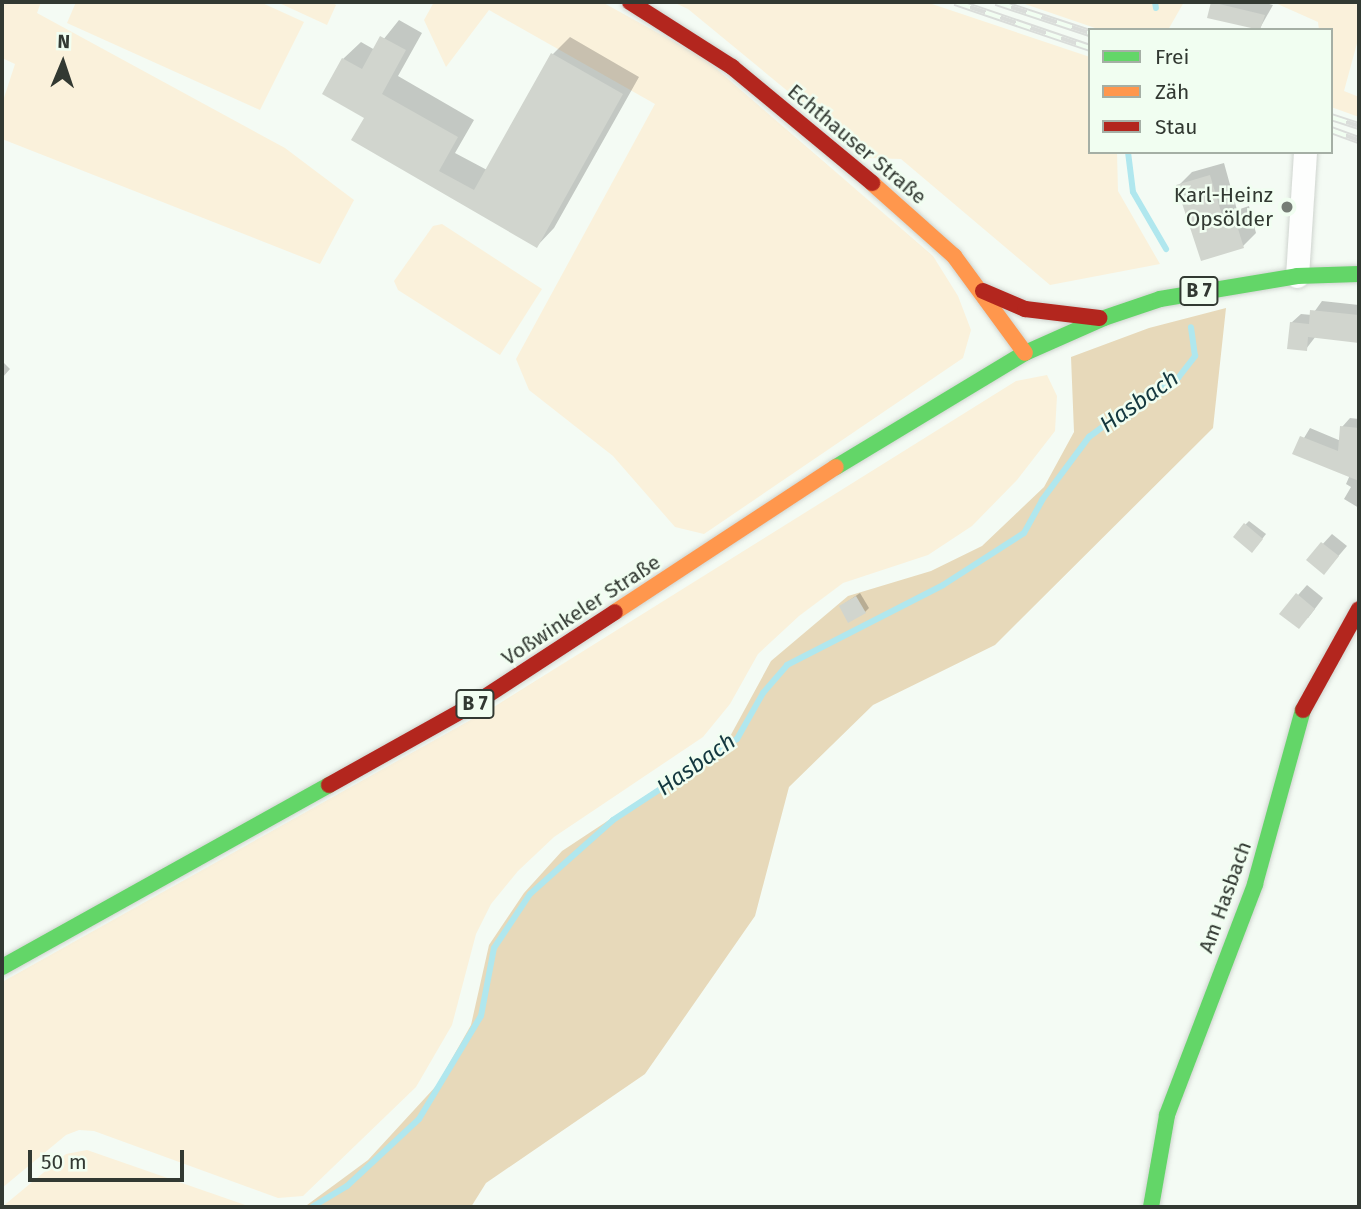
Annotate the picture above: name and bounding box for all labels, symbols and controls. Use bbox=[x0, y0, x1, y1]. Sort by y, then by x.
north arrow bbox=[28, 28, 98, 98]
legend bbox=[1088, 28, 1333, 154]
text: N bbox=[57, 30, 70, 53]
text: Frei bbox=[1155, 44, 1189, 70]
street label: Echthauser Straße bbox=[783, 79, 931, 209]
text: Zäh bbox=[1155, 79, 1189, 105]
text: Stau bbox=[1155, 114, 1198, 140]
place label: Karl-Heinz Opsölder bbox=[1174, 182, 1273, 232]
marker: Karl-Heinz Opsölder bbox=[1279, 199, 1295, 215]
road number: B 7 bbox=[1178, 276, 1220, 306]
water label: Hasbach bbox=[1094, 364, 1184, 438]
street label: Voßwinkeler Straße bbox=[497, 549, 665, 671]
road number: B 7 bbox=[454, 688, 496, 720]
water label: Hasbach bbox=[651, 727, 741, 801]
street label: Am Hasbach bbox=[1193, 838, 1257, 956]
scale bar bbox=[32, 1136, 187, 1180]
text: 50 m bbox=[41, 1149, 87, 1175]

